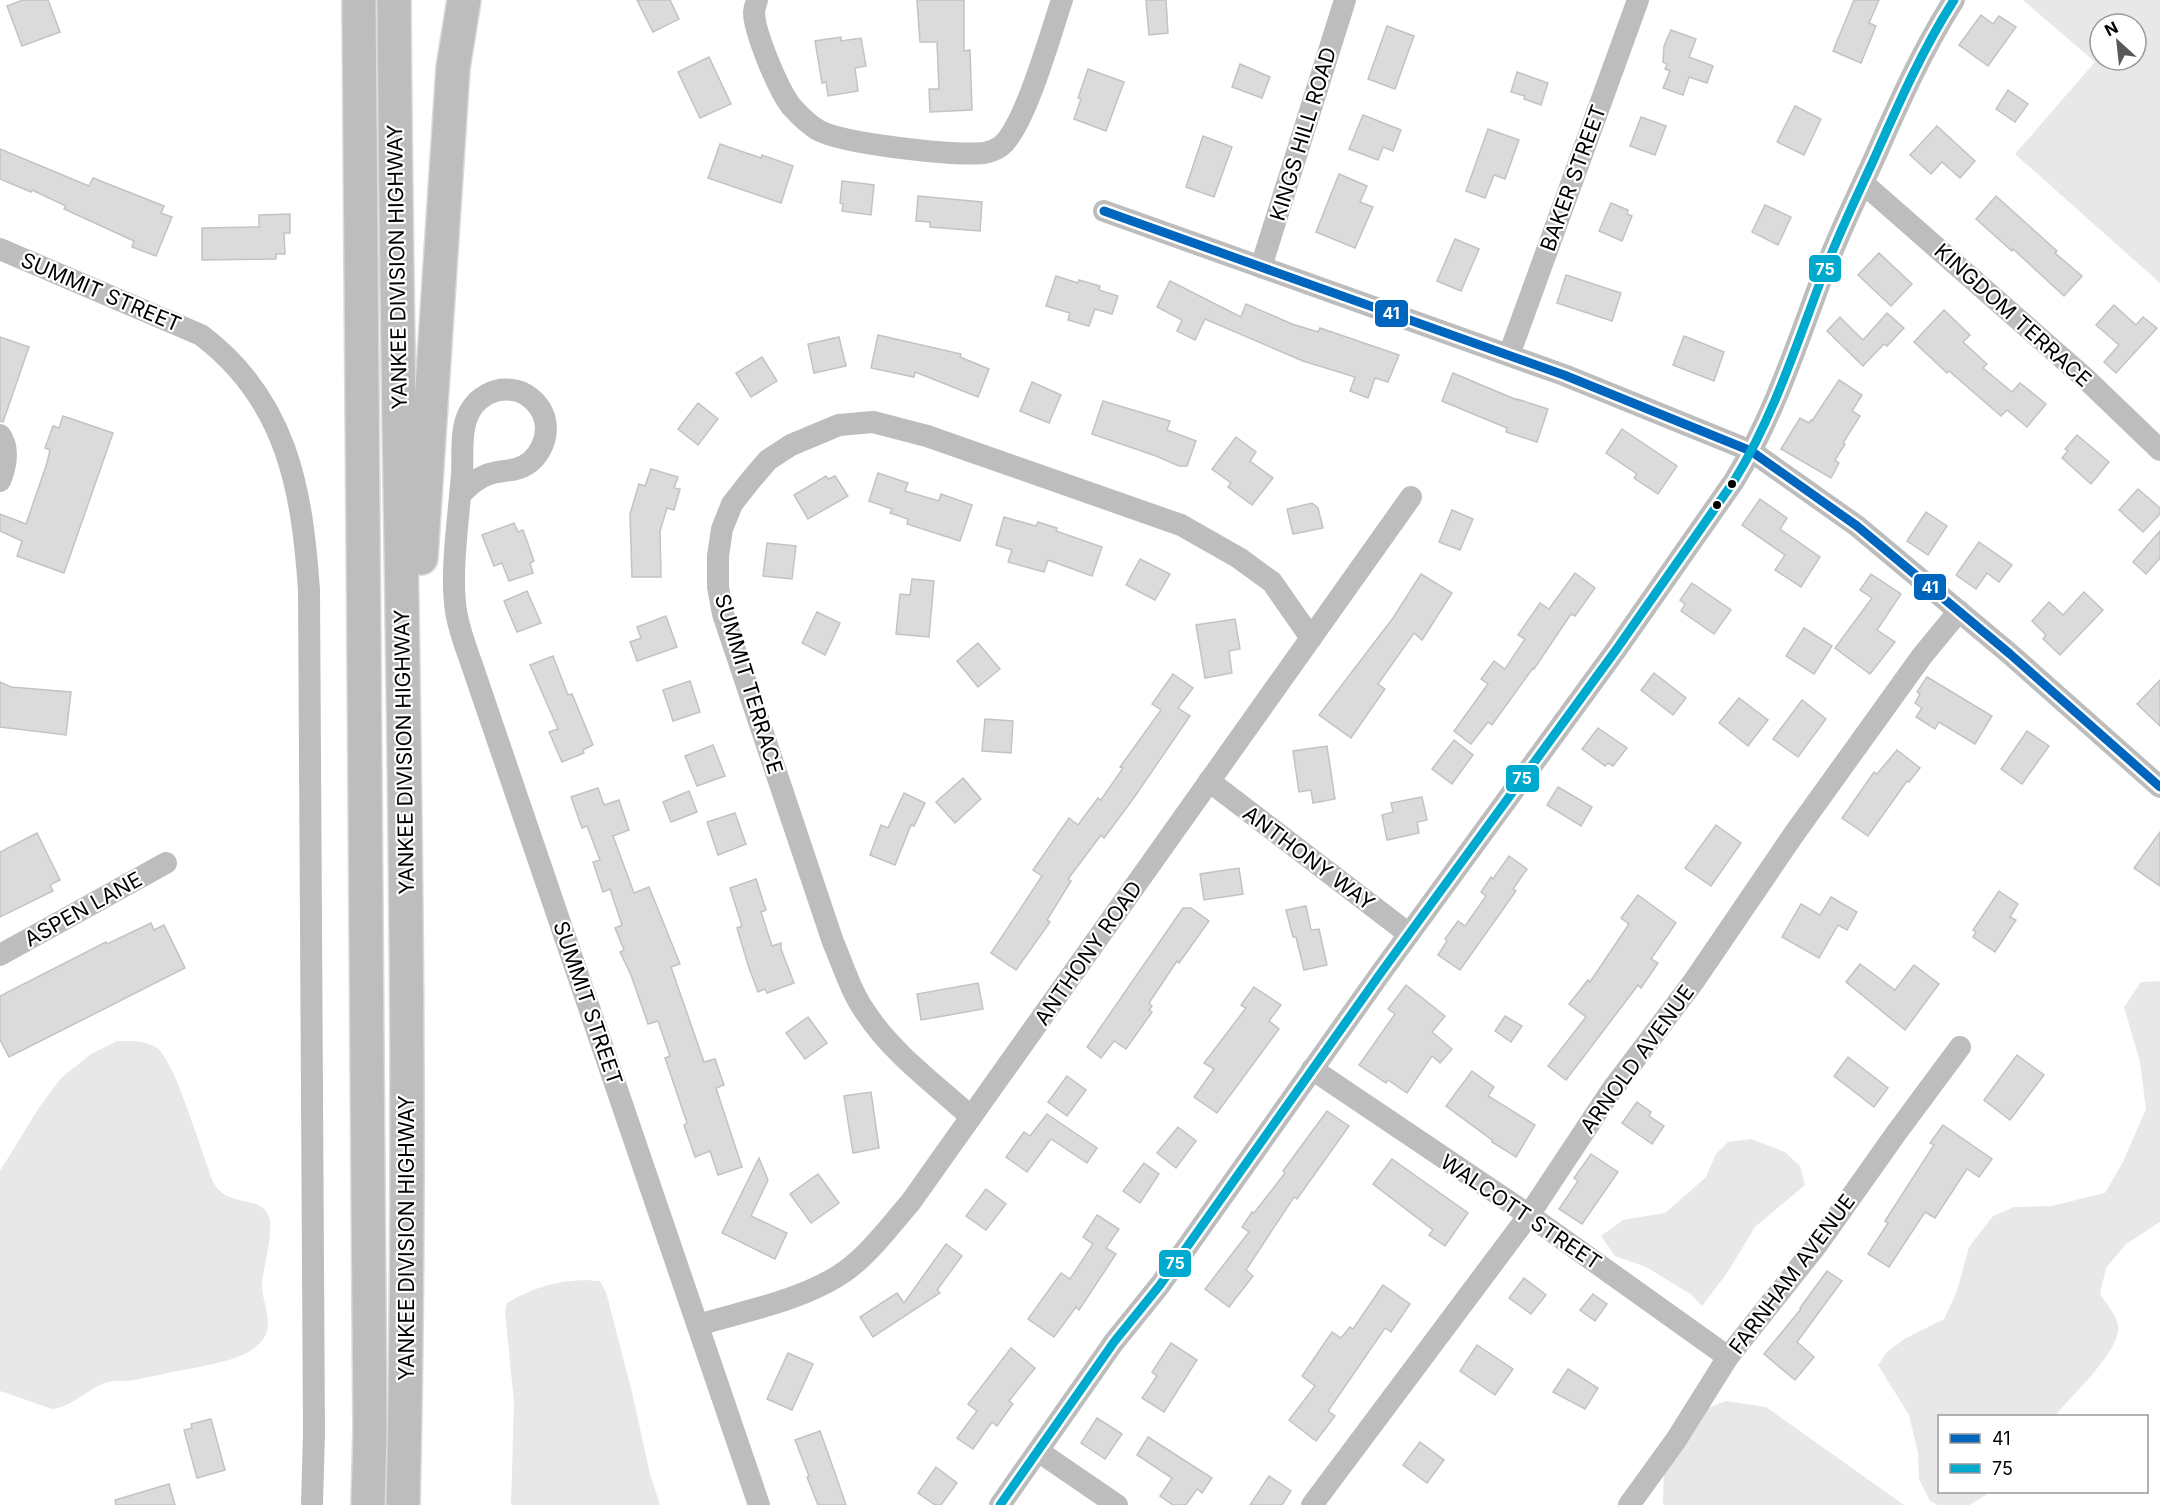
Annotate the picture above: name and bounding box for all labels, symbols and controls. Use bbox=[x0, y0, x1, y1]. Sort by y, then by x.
north arrow bbox=[2088, 12, 2148, 72]
text: N bbox=[2101, 17, 2121, 40]
street label: KINGS HILL ROAD bbox=[1265, 44, 1341, 224]
street label: BAKER STREET bbox=[1535, 101, 1611, 255]
street label: YANKEE DIVISION HIGHWAY bbox=[382, 124, 412, 410]
street label: KINGDOM TERRACE bbox=[1929, 238, 2097, 392]
street label: SUMMIT STREET bbox=[17, 247, 185, 337]
line badge: 75 bbox=[1808, 254, 1842, 283]
text: 75 bbox=[1815, 259, 1835, 279]
line badge: 41 bbox=[1374, 299, 1409, 328]
text: 41 bbox=[1382, 303, 1400, 323]
unlabelled marker bbox=[1726, 478, 1738, 490]
unlabelled marker bbox=[1711, 499, 1723, 511]
line badge: 41 bbox=[1913, 573, 1947, 601]
text: 41 bbox=[1921, 577, 1939, 597]
street label: SUMMIT TERRACE bbox=[710, 591, 788, 777]
street label: YANKEE DIVISION HIGHWAY bbox=[389, 609, 419, 895]
line badge: 75 bbox=[1505, 764, 1540, 793]
text: 75 bbox=[1512, 768, 1532, 788]
street label: ANTHONY WAY bbox=[1238, 800, 1380, 916]
street label: ASPEN LANE bbox=[20, 866, 146, 952]
street label: ANTHONY ROAD bbox=[1029, 876, 1147, 1030]
street label: SUMMIT STREET bbox=[548, 918, 628, 1088]
street label: ARNOLD AVENUE bbox=[1575, 980, 1699, 1138]
street label: YANKEE DIVISION HIGHWAY bbox=[394, 1095, 419, 1381]
street label: WALCOTT STREET bbox=[1436, 1149, 1606, 1275]
street label: FARNHAM AVENUE bbox=[1724, 1189, 1860, 1359]
line badge: 75 bbox=[1158, 1249, 1192, 1278]
text: 75 bbox=[1165, 1253, 1185, 1273]
legend bbox=[1938, 1415, 2148, 1493]
text: 41 bbox=[1992, 1428, 2011, 1449]
text: 75 bbox=[1992, 1458, 2013, 1479]

